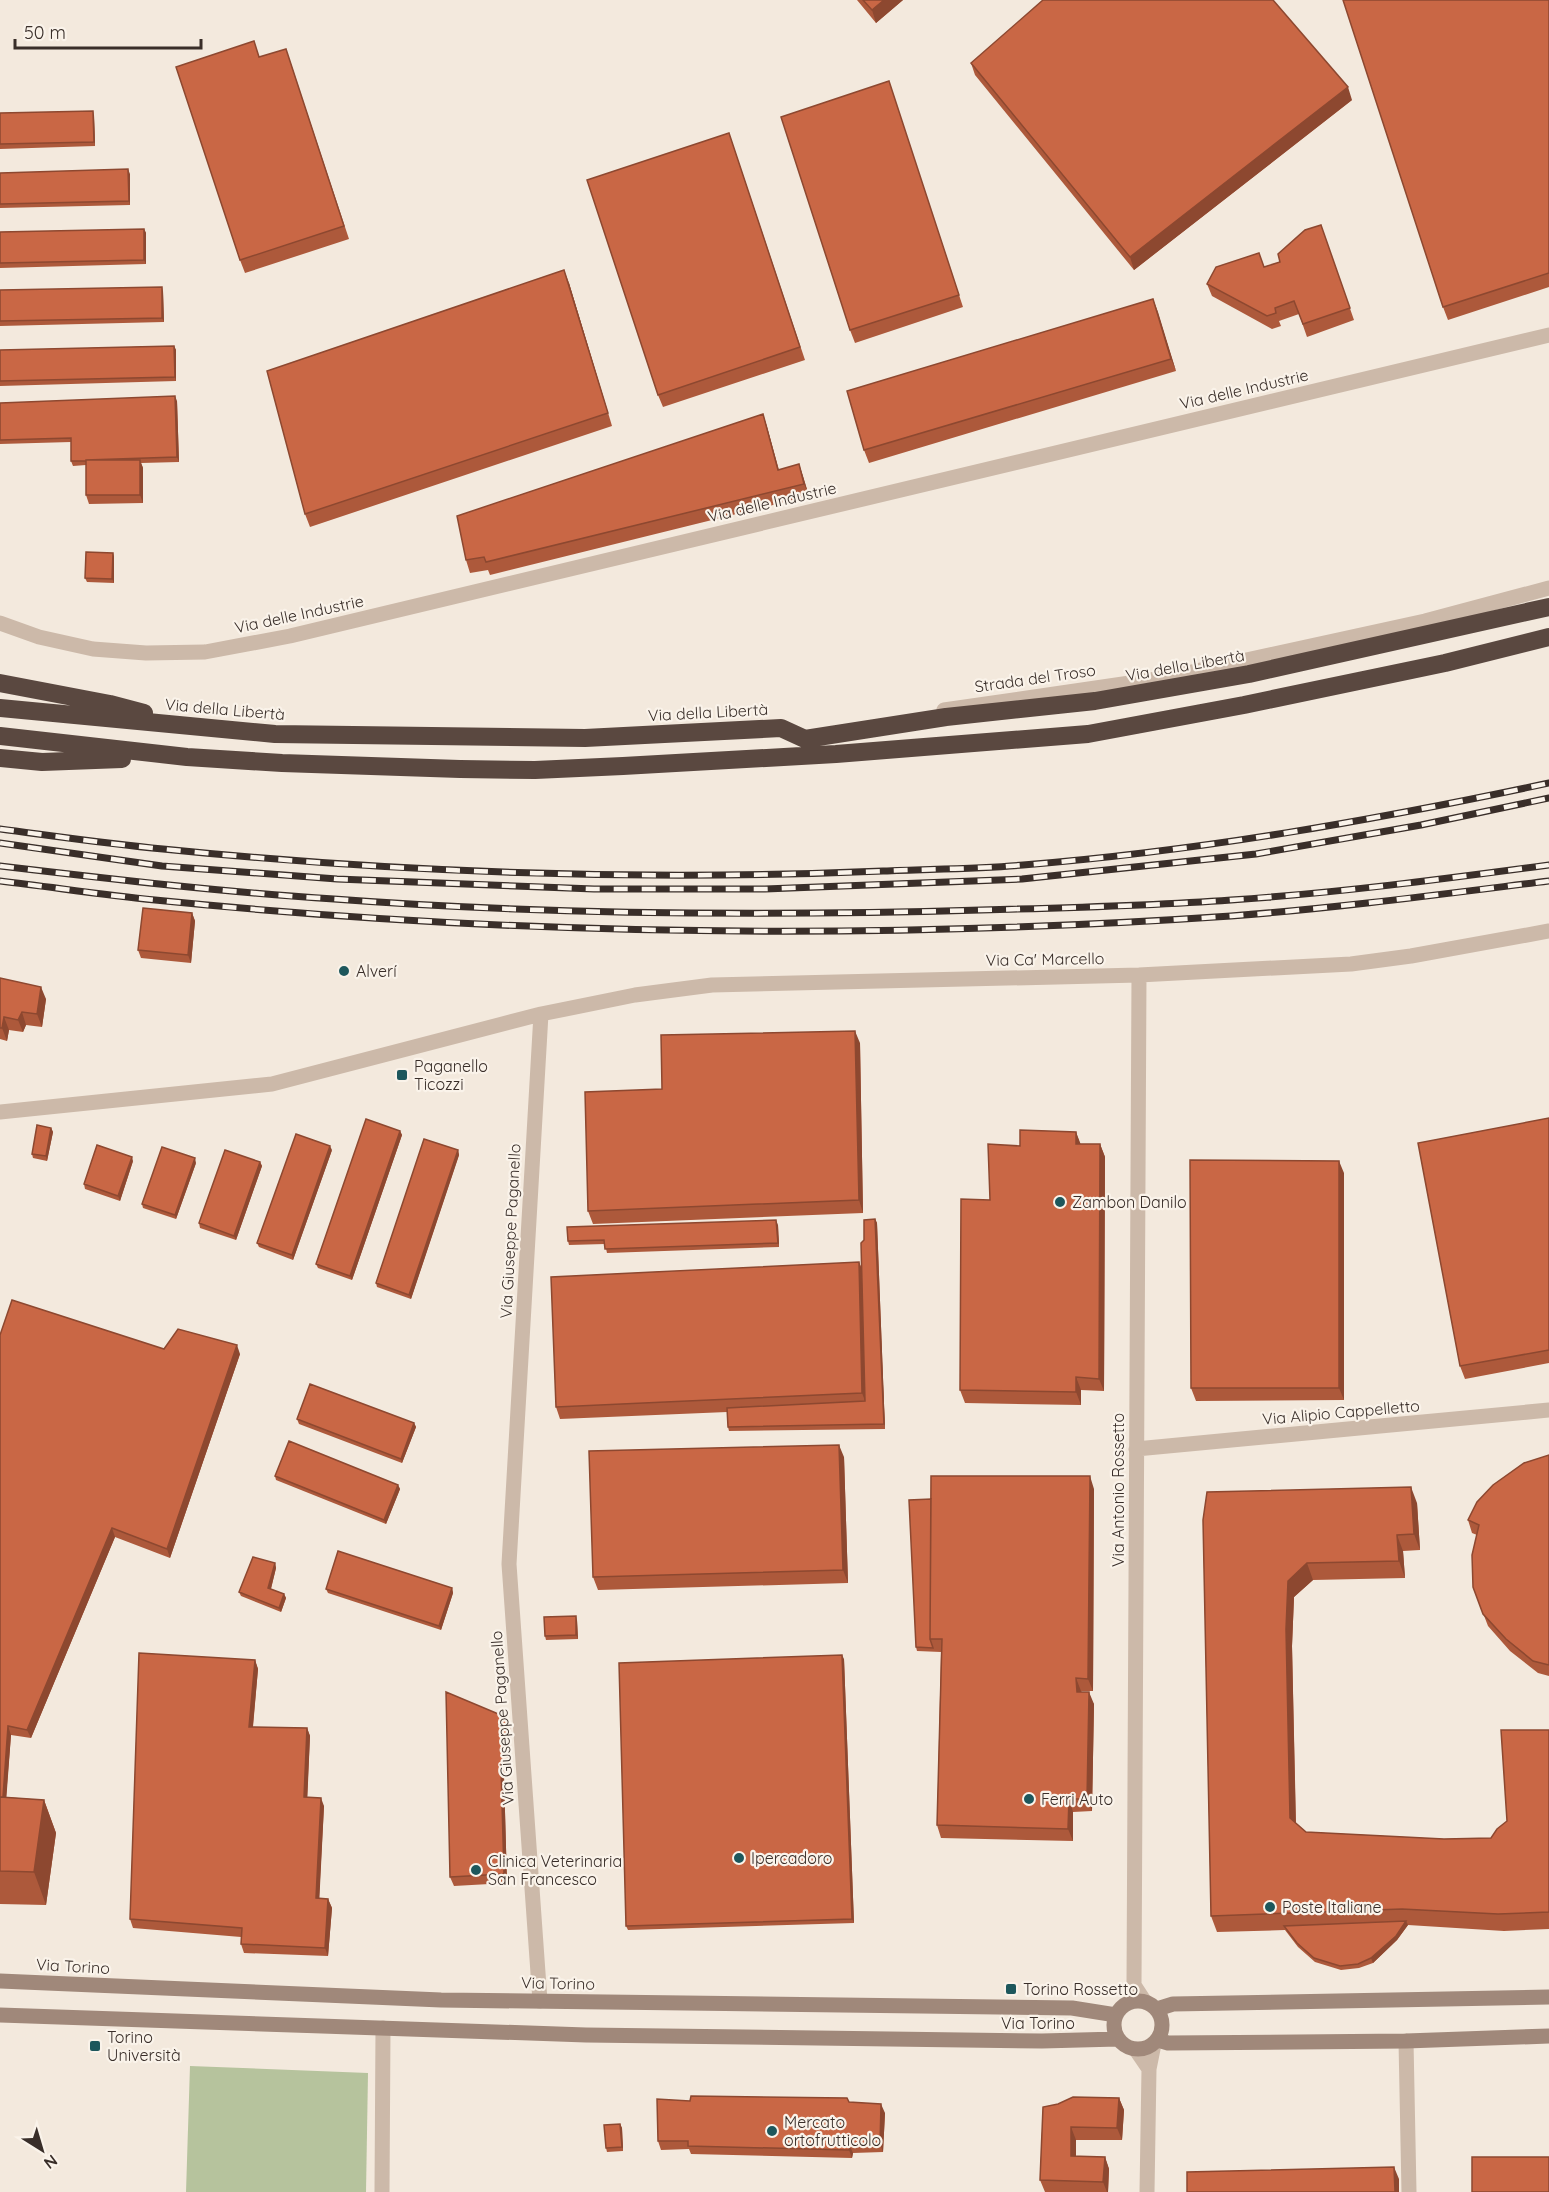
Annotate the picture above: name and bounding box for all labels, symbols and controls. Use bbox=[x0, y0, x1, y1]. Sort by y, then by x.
scale bar bbox=[15, 12, 201, 50]
text: 50 m bbox=[24, 21, 66, 44]
street label: Via delle Industrie bbox=[1178, 364, 1310, 414]
street label: Via delle Industrie bbox=[706, 477, 838, 527]
street label: Via delle Industrie bbox=[233, 591, 365, 637]
street label: Via della Libertà bbox=[1124, 645, 1246, 685]
street label: Strada del Troso bbox=[973, 660, 1097, 696]
street label: Via della Libertà bbox=[164, 694, 286, 724]
street label: Via della Libertà bbox=[647, 699, 769, 725]
street label: Via Ca' Marcello bbox=[986, 948, 1104, 970]
place label: Alverí bbox=[356, 961, 397, 981]
marker: Alverí bbox=[337, 964, 351, 978]
place label: Paganello Ticozzi bbox=[414, 1056, 488, 1094]
marker: Paganello Ticozzi bbox=[395, 1068, 409, 1082]
street label: Via Giuseppe Paganello bbox=[495, 1143, 525, 1319]
place label: Zambon Danilo bbox=[1072, 1192, 1187, 1212]
marker: Zambon Danilo bbox=[1053, 1195, 1067, 1209]
street label: Via Alipio Cappelletto bbox=[1261, 1395, 1421, 1429]
street label: Via Antonio Rossetto bbox=[1108, 1413, 1128, 1567]
street label: Via Giuseppe Paganello bbox=[486, 1630, 518, 1806]
place label: Ferri Auto bbox=[1041, 1789, 1113, 1809]
marker: Ferri Auto bbox=[1022, 1792, 1036, 1806]
place label: Ipercadoro bbox=[751, 1848, 832, 1868]
place label: Clinica Veterinaria San Francesco bbox=[488, 1851, 622, 1889]
marker: Ipercadoro bbox=[732, 1851, 746, 1865]
marker: Clinica Veterinaria San Francesco bbox=[469, 1863, 483, 1877]
place label: Poste Italiane bbox=[1282, 1897, 1382, 1917]
marker: Poste Italiane bbox=[1263, 1900, 1277, 1914]
street label: Via Torino bbox=[36, 1954, 110, 1978]
street label: Via Torino bbox=[521, 1972, 595, 1994]
place label: Torino Rossetto bbox=[1023, 1979, 1138, 1999]
marker: Torino Rossetto bbox=[1004, 1982, 1018, 1996]
street label: Via Torino bbox=[1001, 2013, 1075, 2033]
place label: Torino Università bbox=[107, 2027, 181, 2065]
marker: Torino Università bbox=[88, 2039, 102, 2053]
place label: Mercato ortofrutticolo bbox=[784, 2112, 881, 2150]
north arrow bbox=[12, 2120, 72, 2180]
marker: Mercato ortofrutticolo bbox=[765, 2124, 779, 2138]
text: N bbox=[40, 2150, 62, 2174]

